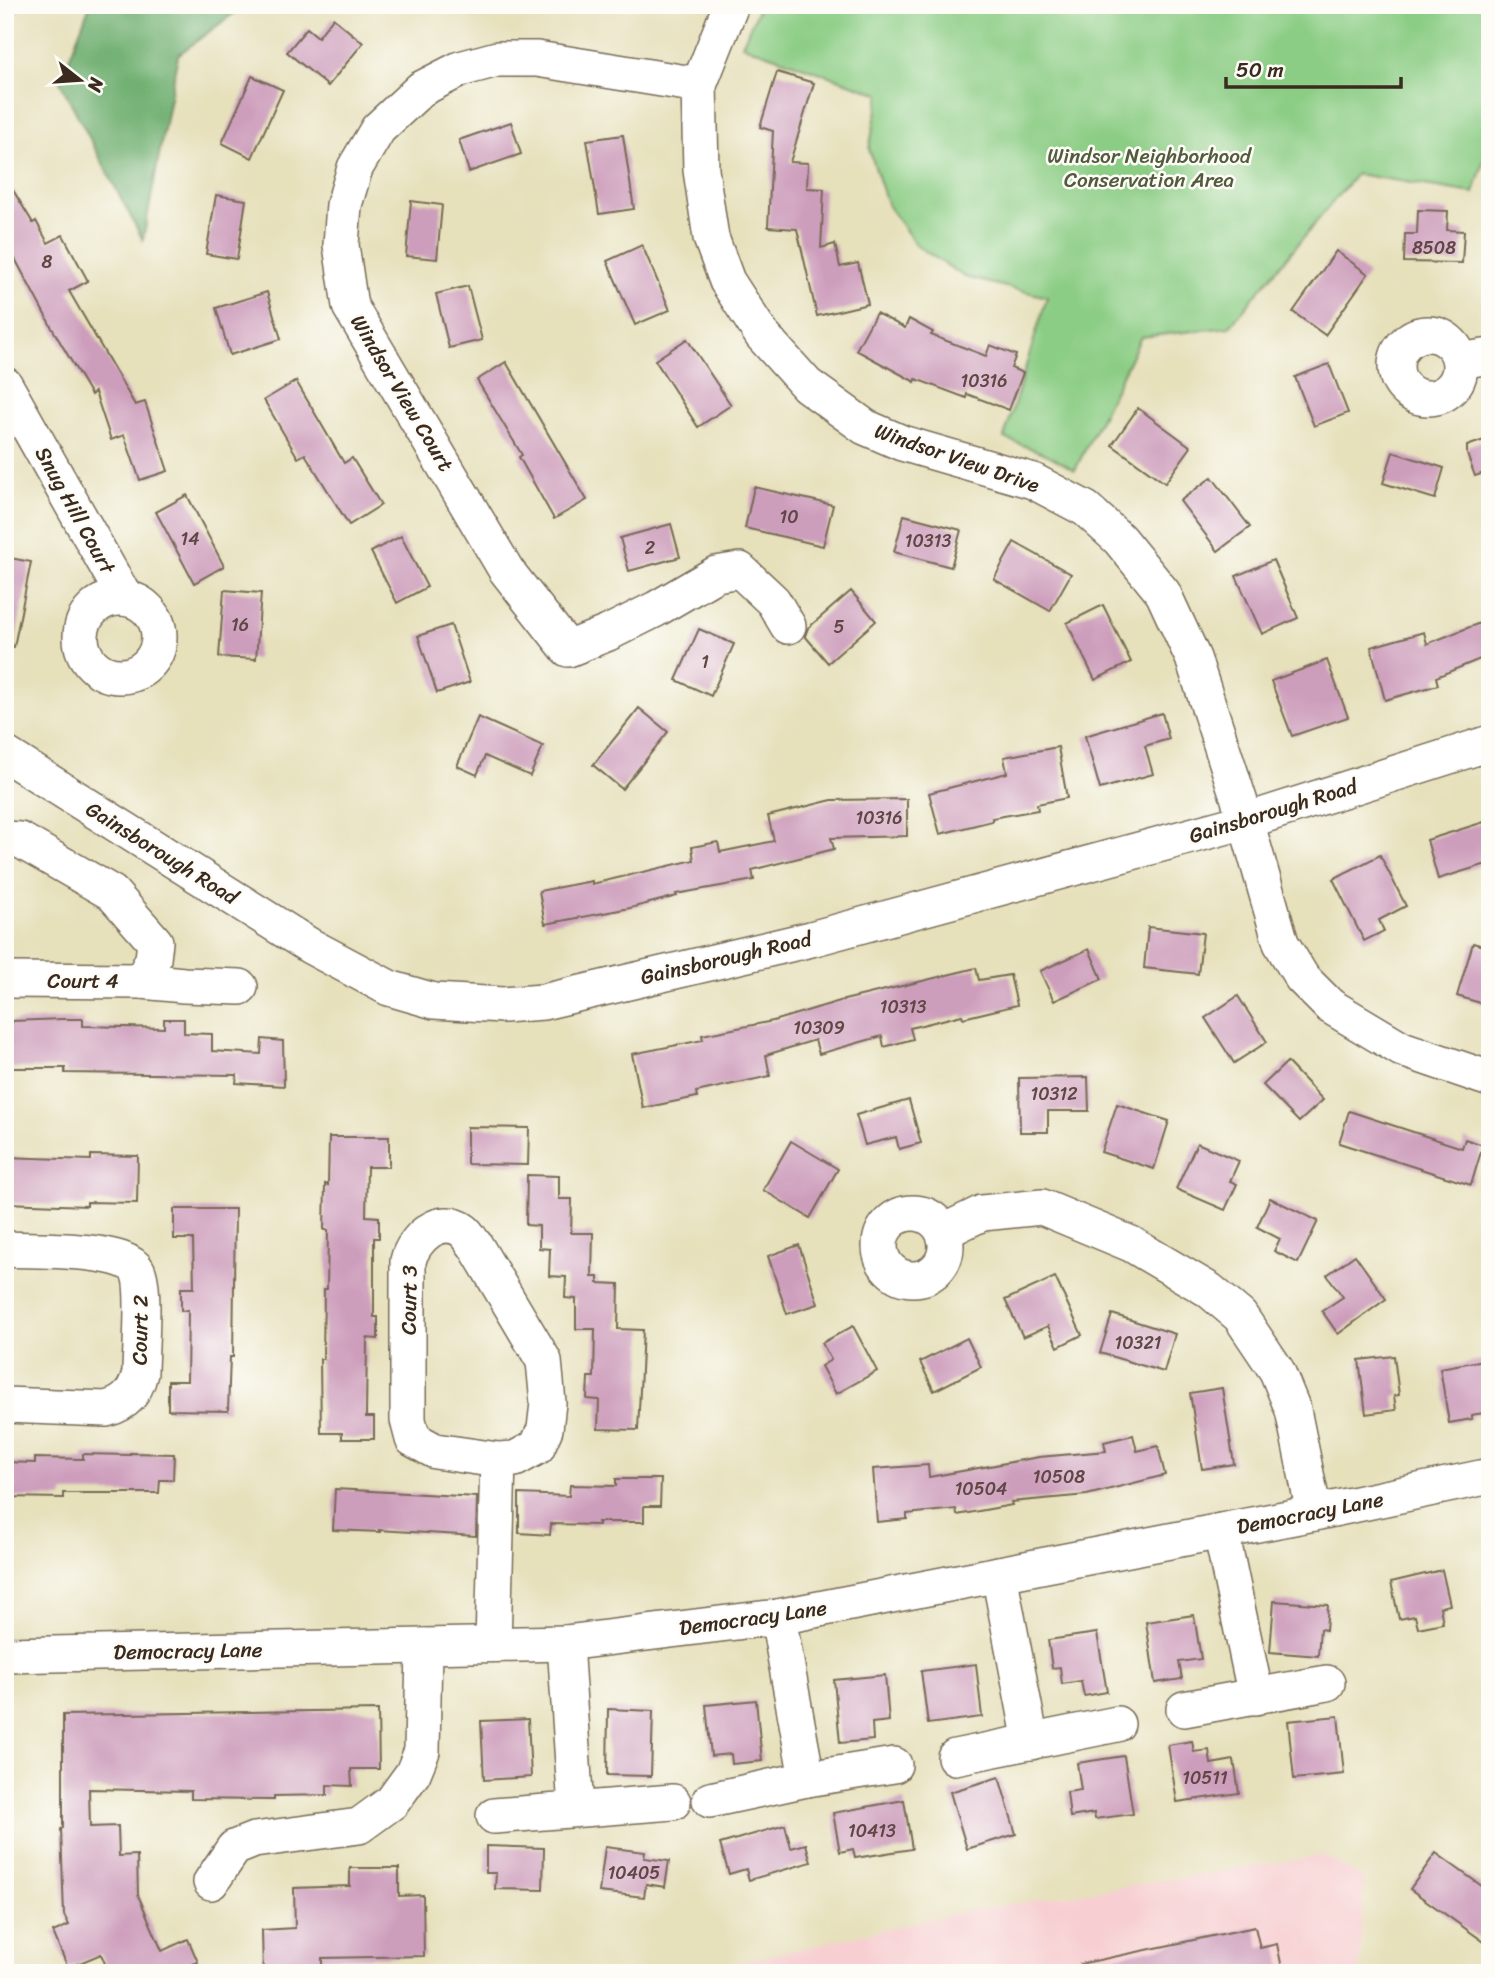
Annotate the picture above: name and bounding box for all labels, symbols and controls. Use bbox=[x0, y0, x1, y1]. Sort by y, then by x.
north arrow bbox=[46, 46, 116, 116]
scale bar bbox=[1226, 46, 1400, 90]
text: 50 m bbox=[1236, 51, 1284, 89]
text: N bbox=[78, 73, 114, 97]
park label: Windsor Neighborhood Conservation Area bbox=[1047, 137, 1253, 199]
house number: 8508 bbox=[1412, 232, 1456, 264]
house number: 8 bbox=[42, 246, 53, 278]
street label: Windsor View Court bbox=[340, 307, 464, 479]
house number: 10316 bbox=[961, 365, 1007, 397]
street label: Windsor View Drive bbox=[869, 412, 1045, 504]
street label: Snug Hill Court bbox=[24, 439, 127, 582]
house number: 10 bbox=[779, 501, 799, 533]
house number: 14 bbox=[181, 523, 199, 555]
house number: 10313 bbox=[905, 525, 951, 557]
house number: 2 bbox=[645, 532, 655, 564]
house number: 16 bbox=[231, 609, 249, 641]
house number: 5 bbox=[834, 611, 845, 643]
house number: 1 bbox=[701, 646, 709, 678]
street label: Gainsborough Road bbox=[1184, 767, 1364, 855]
street label: Gainsborough Road bbox=[78, 791, 248, 916]
house number: 10316 bbox=[856, 802, 902, 834]
street label: Gainsborough Road bbox=[637, 919, 817, 996]
street label: Court 4 bbox=[47, 962, 119, 1000]
house number: 10313 bbox=[880, 991, 926, 1023]
house number: 10309 bbox=[793, 1012, 845, 1044]
house number: 10312 bbox=[1030, 1078, 1078, 1110]
street label: Court 3 bbox=[389, 1264, 429, 1335]
street label: Court 2 bbox=[120, 1294, 160, 1366]
house number: 10321 bbox=[1114, 1327, 1162, 1359]
house number: 10508 bbox=[1033, 1461, 1085, 1493]
house number: 10504 bbox=[955, 1473, 1007, 1505]
street label: Democracy Lane bbox=[1233, 1480, 1387, 1546]
street label: Democracy Lane bbox=[677, 1589, 830, 1647]
street label: Democracy Lane bbox=[113, 1631, 263, 1671]
house number: 10511 bbox=[1182, 1762, 1228, 1794]
house number: 10413 bbox=[848, 1815, 896, 1847]
house number: 10405 bbox=[608, 1857, 660, 1889]

